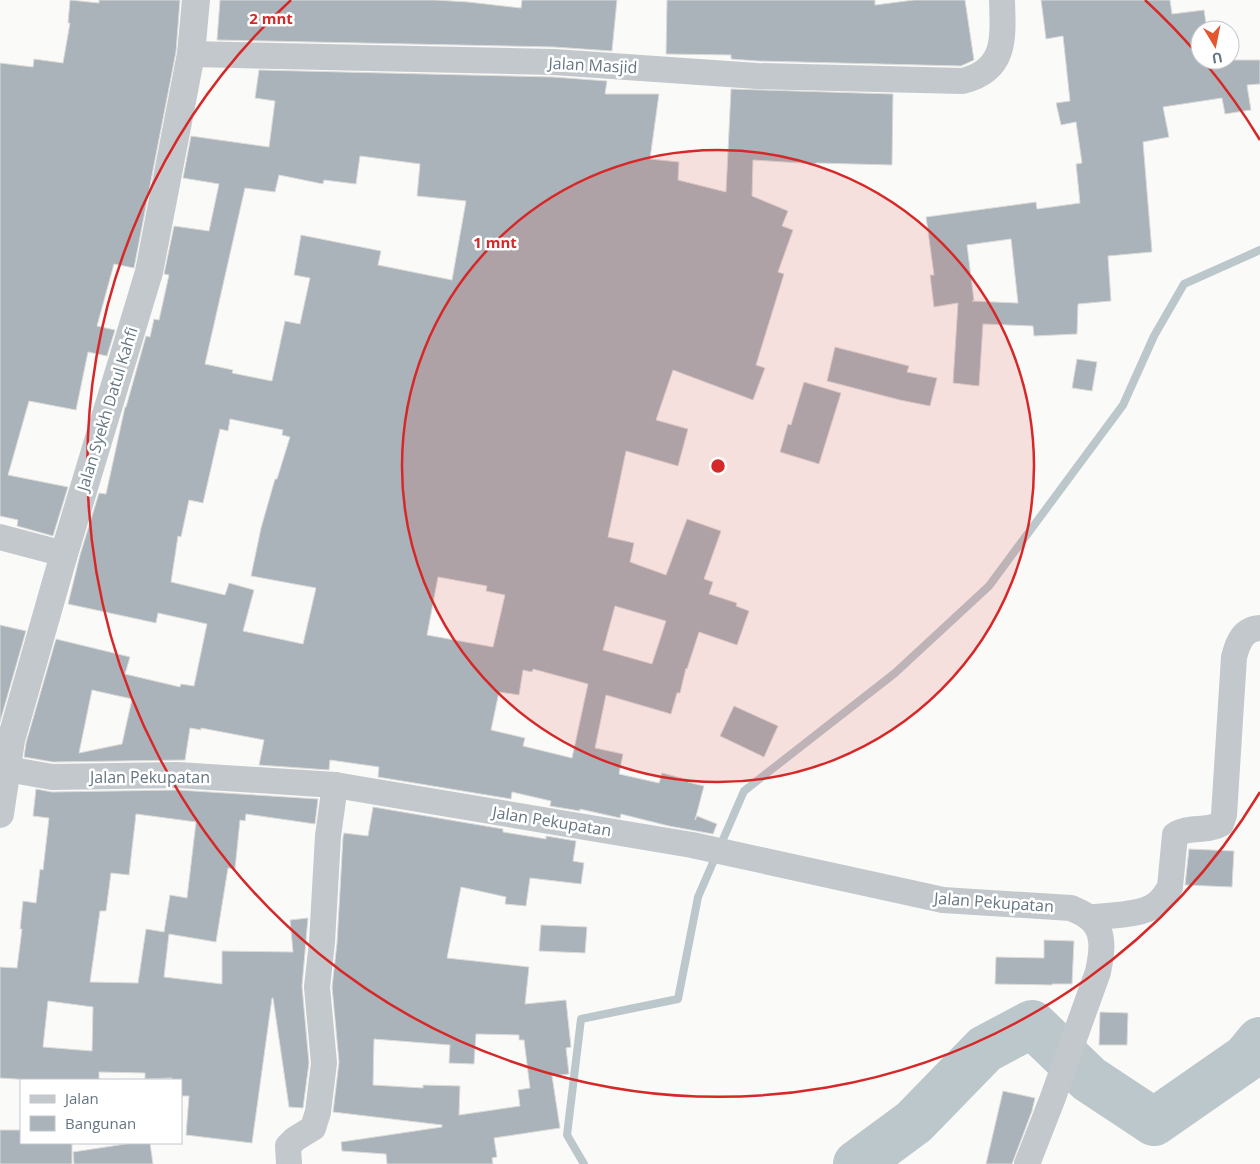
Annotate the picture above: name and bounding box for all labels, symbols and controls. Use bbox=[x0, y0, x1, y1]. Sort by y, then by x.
text: 2 mnt bbox=[249, 8, 293, 28]
north arrow bbox=[1190, 20, 1240, 70]
text: U bbox=[1210, 48, 1224, 69]
street label: Jalan Masjid bbox=[546, 52, 638, 78]
text: 1 mnt bbox=[473, 232, 517, 252]
street label: Jalan Syekh Datul Kahfi bbox=[71, 324, 142, 496]
centre of rings bbox=[709, 457, 727, 475]
street label: Jalan Pekupatan bbox=[88, 766, 210, 788]
street label: Jalan Pekupatan bbox=[489, 800, 613, 841]
street label: Jalan Pekupatan bbox=[931, 887, 1055, 917]
legend bbox=[20, 1079, 182, 1144]
text: Jalan bbox=[63, 1088, 99, 1108]
text: Bangunan bbox=[65, 1113, 136, 1133]

